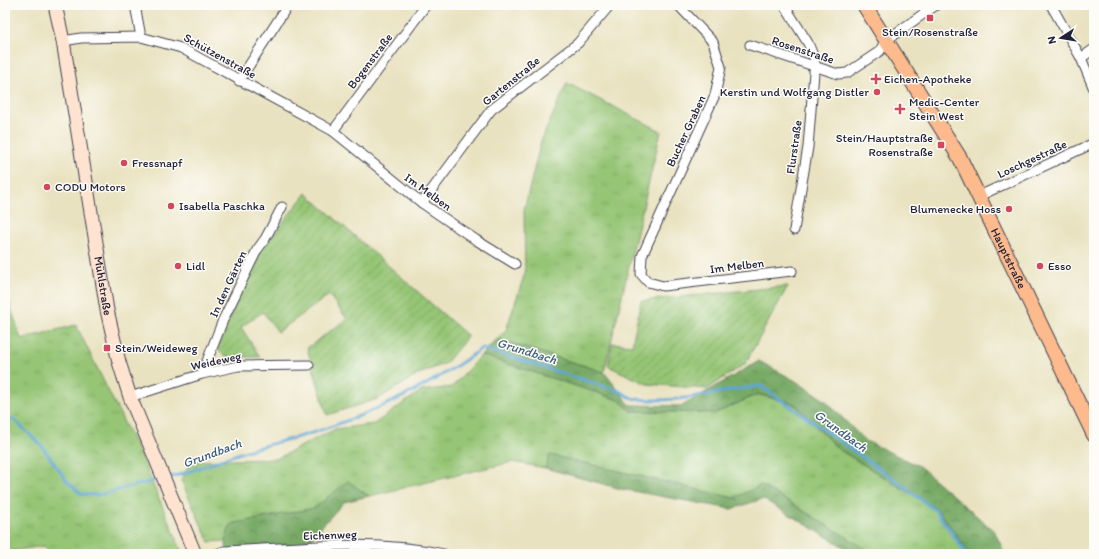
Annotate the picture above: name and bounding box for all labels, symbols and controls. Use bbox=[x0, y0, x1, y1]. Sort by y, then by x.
marker: Stein/Rosenstraße bbox=[925, 13, 935, 23]
north arrow bbox=[1041, 18, 1081, 58]
place label: Stein/Rosenstraße bbox=[882, 25, 978, 39]
street label: Schützenstraße bbox=[181, 30, 259, 82]
street label: Bogenstraße bbox=[345, 30, 396, 92]
street label: Rosenstraße bbox=[770, 33, 836, 67]
text: N bbox=[1045, 35, 1059, 45]
street label: Gartenstraße bbox=[479, 53, 543, 109]
place label: Eichen-Apotheke bbox=[884, 72, 972, 86]
marker: Eichen-Apotheke bbox=[871, 74, 881, 84]
place label: Kerstin und Wolfgang Distler bbox=[720, 85, 869, 99]
marker: Kerstin und Wolfgang Distler bbox=[872, 87, 882, 97]
street label: Bucher Graben bbox=[663, 93, 709, 169]
place label: Medic-Center Stein West bbox=[909, 95, 980, 123]
marker: Medic-Center Stein West bbox=[894, 103, 906, 115]
street label: Flurstraße bbox=[783, 119, 805, 175]
place label: Stein/Hauptstraße Rosenstraße bbox=[836, 131, 933, 159]
street label: Loschgestraße bbox=[995, 137, 1069, 181]
marker: Stein/Hauptstraße Rosenstraße bbox=[936, 140, 946, 150]
place label: Fressnapf bbox=[132, 156, 183, 170]
marker: Fressnapf bbox=[119, 158, 129, 168]
street label: Im Melben bbox=[402, 170, 454, 214]
place label: CODU Motors bbox=[55, 180, 126, 194]
marker: CODU Motors bbox=[42, 182, 52, 192]
place label: Isabella Paschka bbox=[179, 199, 265, 213]
marker: Isabella Paschka bbox=[166, 201, 176, 211]
place label: Blumenecke Hoss bbox=[910, 202, 1001, 216]
marker: Blumenecke Hoss bbox=[1004, 204, 1014, 214]
street label: Hauptstraße bbox=[988, 226, 1029, 291]
street label: In den Gärten bbox=[206, 248, 250, 320]
street label: Mühlstraße bbox=[91, 255, 115, 317]
street label: Im Melben bbox=[709, 256, 765, 276]
place label: Lidl bbox=[186, 259, 206, 273]
place label: Esso bbox=[1048, 259, 1071, 273]
marker: Lidl bbox=[173, 261, 183, 271]
marker: Esso bbox=[1035, 261, 1045, 271]
water label: Grundbach bbox=[495, 335, 559, 367]
place label: Stein/Weideweg bbox=[115, 341, 198, 355]
marker: Stein/Weideweg bbox=[102, 343, 112, 353]
street label: Weideweg bbox=[190, 349, 243, 373]
water label: Grundbach bbox=[812, 407, 870, 455]
water label: Grundbach bbox=[181, 435, 243, 471]
street label: Eichenweg bbox=[303, 527, 358, 543]

